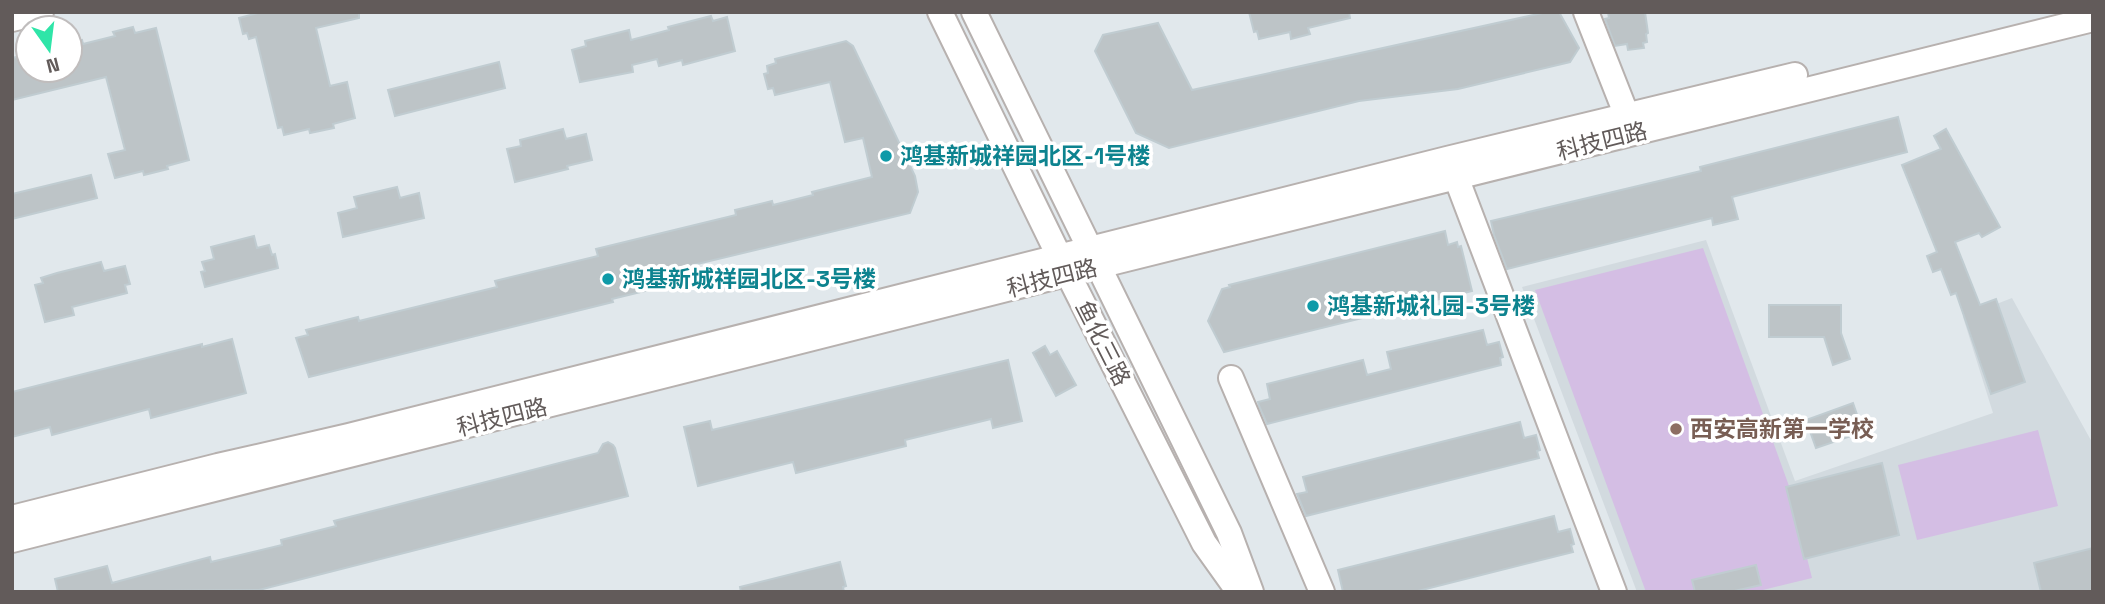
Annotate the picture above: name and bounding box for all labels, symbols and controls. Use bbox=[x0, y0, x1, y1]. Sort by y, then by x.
north arrow bbox=[14, 14, 84, 84]
text: N bbox=[44, 51, 62, 79]
street label: 科技四路 bbox=[1554, 115, 1650, 167]
place label: 鸿基新城祥园北区-1号楼 bbox=[900, 141, 1150, 171]
marker: 鸿基新城祥园北区-1号楼 bbox=[878, 148, 894, 164]
street label: 科技四路 bbox=[1004, 252, 1100, 304]
place label: 鸿基新城祥园北区-3号楼 bbox=[622, 264, 876, 294]
marker: 鸿基新城祥园北区-3号楼 bbox=[600, 271, 616, 287]
place label: 鸿基新城礼园-3号楼 bbox=[1327, 291, 1535, 321]
street label: 鱼化三路 bbox=[1069, 295, 1137, 391]
marker: 鸿基新城礼园-3号楼 bbox=[1305, 298, 1321, 314]
street label: 科技四路 bbox=[454, 391, 550, 443]
place label: 西安高新第一学校 bbox=[1690, 414, 1874, 444]
marker: 西安高新第一学校 bbox=[1668, 421, 1684, 437]

